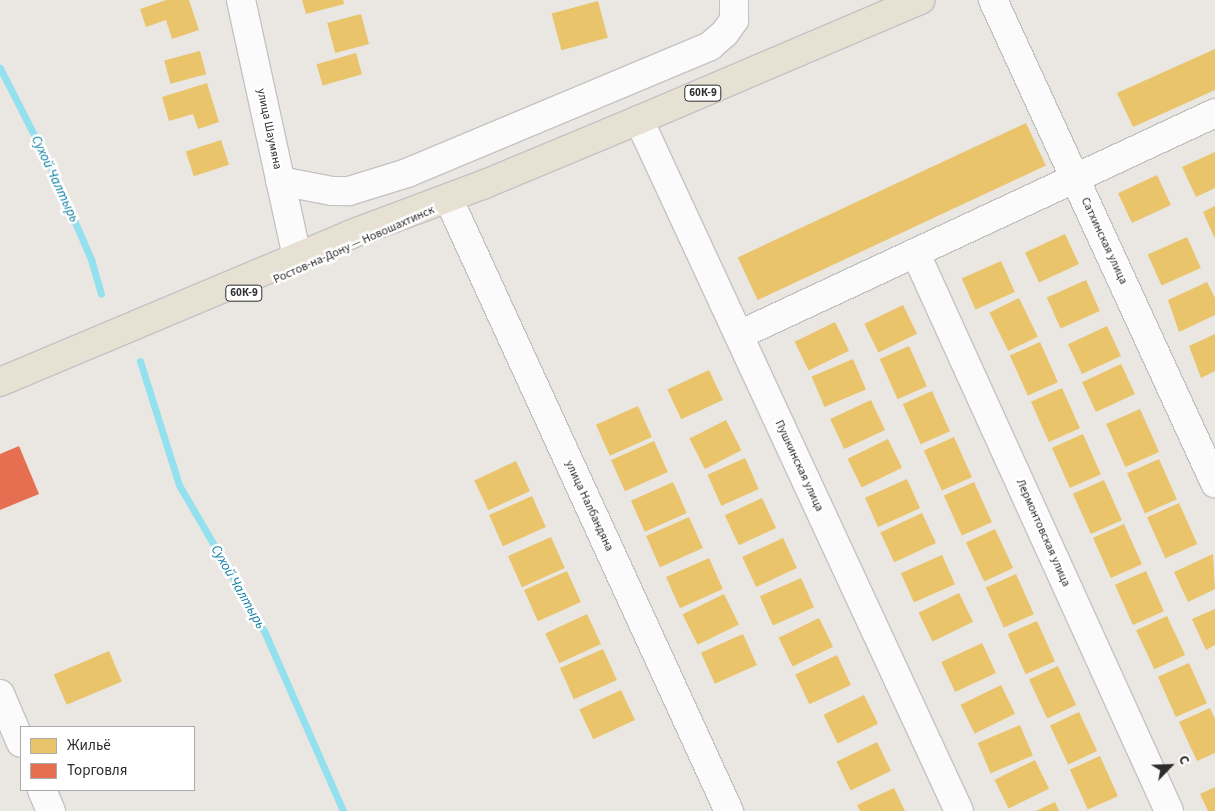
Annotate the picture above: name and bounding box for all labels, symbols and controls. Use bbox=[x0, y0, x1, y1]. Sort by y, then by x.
road number: 60К-9 bbox=[684, 85, 722, 102]
street label: улица Шаумяна bbox=[253, 87, 285, 171]
water label: Сухой Чалтырь bbox=[28, 133, 82, 225]
street label: Сатхинская улица bbox=[1078, 195, 1130, 287]
street label: Ростов-на-Дону — Новошахтинск bbox=[271, 203, 437, 287]
road number: 60К-9 bbox=[225, 284, 263, 302]
street label: Пушкинская улица bbox=[772, 418, 826, 514]
street label: улица Налбандяна bbox=[562, 458, 616, 554]
street label: Лермонтовская улица bbox=[1013, 477, 1073, 589]
water label: Сухой Чалтырь bbox=[207, 542, 269, 632]
legend bbox=[20, 726, 195, 791]
text: Жильё bbox=[67, 735, 111, 756]
north arrow bbox=[1145, 741, 1195, 791]
text: С bbox=[1173, 752, 1194, 768]
text: Торговля bbox=[67, 760, 127, 781]

